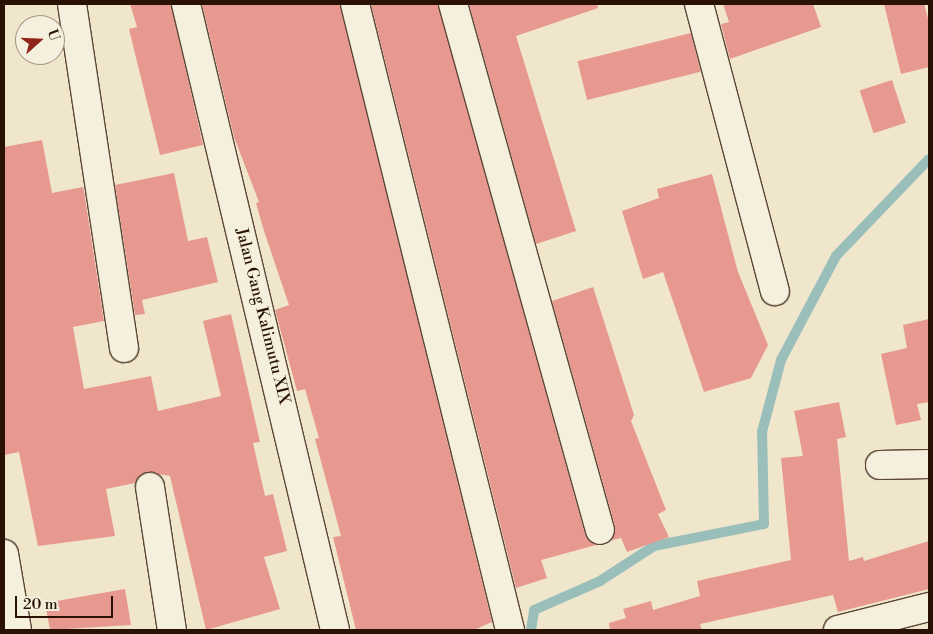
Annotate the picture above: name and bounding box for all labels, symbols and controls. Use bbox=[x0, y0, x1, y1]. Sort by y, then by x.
north arrow bbox=[15, 15, 65, 65]
text: U bbox=[43, 27, 63, 43]
street label: Jalan Gang Kalimutu XIX bbox=[232, 226, 294, 406]
scale bar bbox=[18, 586, 115, 618]
text: 20 m bbox=[23, 595, 58, 614]

